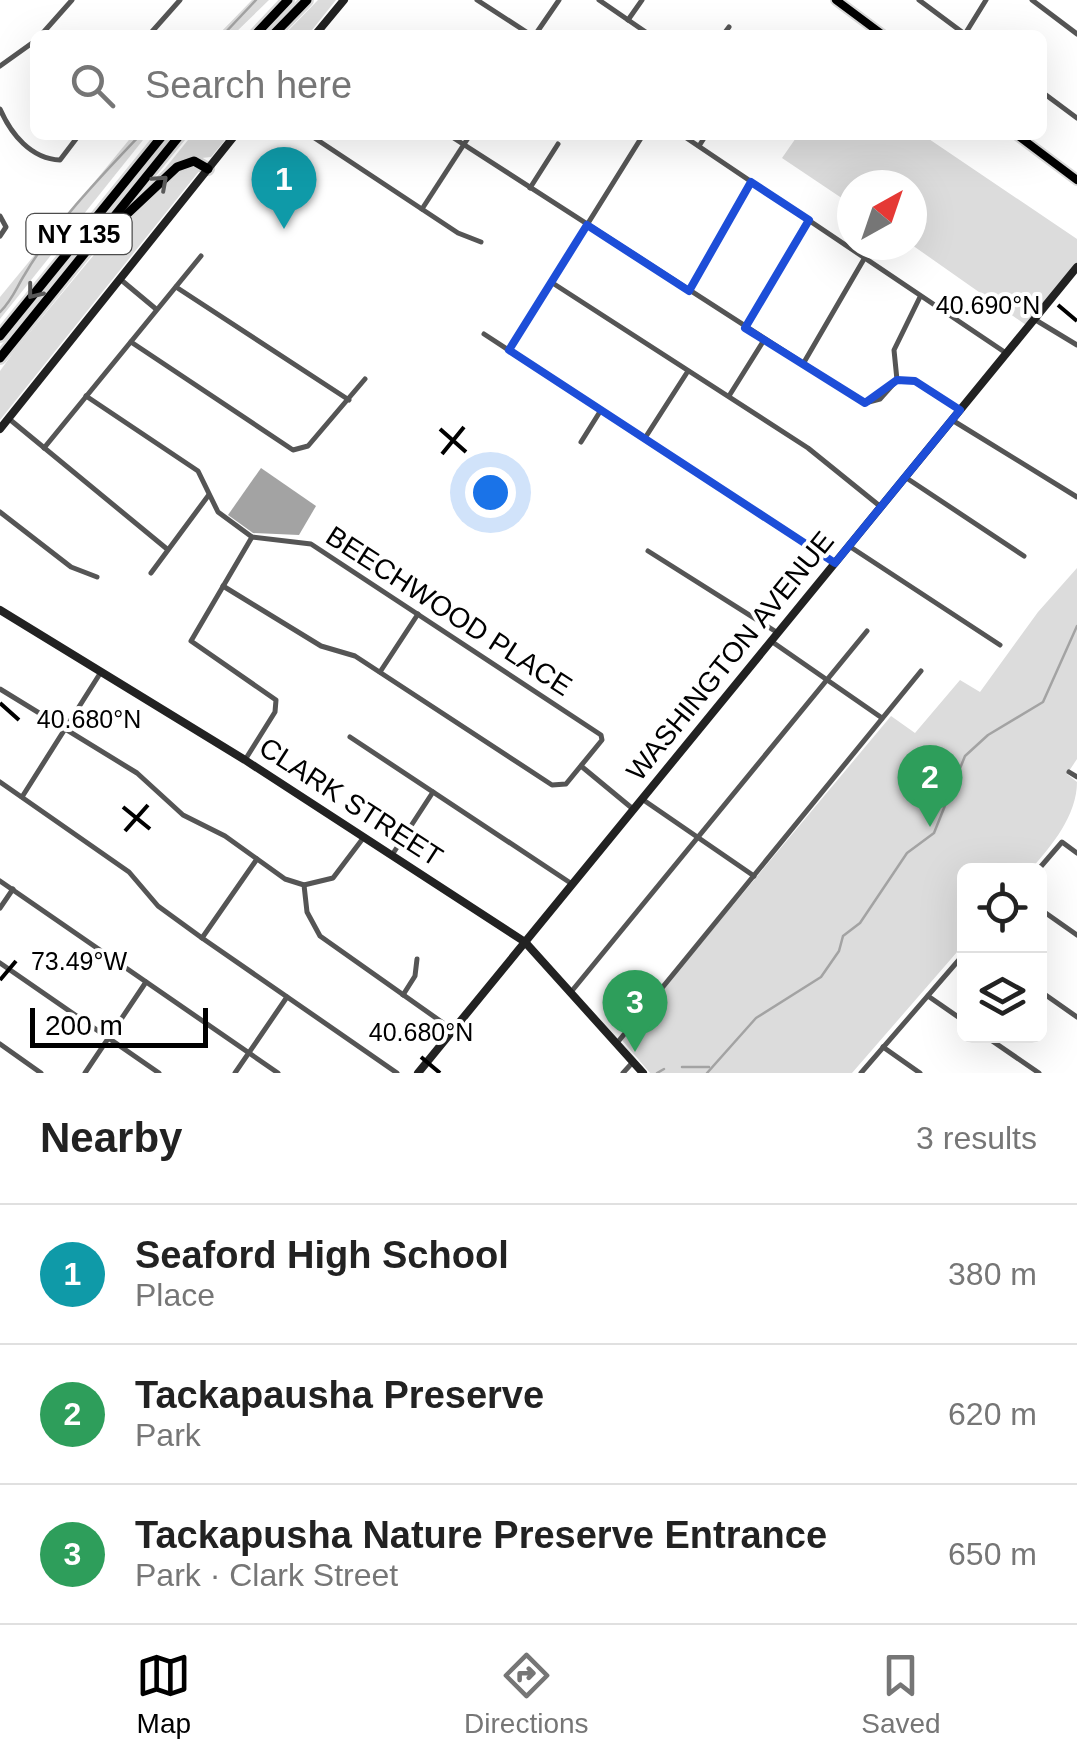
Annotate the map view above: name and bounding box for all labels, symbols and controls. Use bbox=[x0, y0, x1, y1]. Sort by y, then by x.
search box bbox=[30, 30, 1047, 140]
icon: search bbox=[65, 58, 120, 113]
text: Search here bbox=[145, 64, 352, 106]
pin: 1 bbox=[252, 146, 316, 229]
north arrow bbox=[837, 170, 927, 260]
one-way arrow bbox=[149, 175, 168, 193]
road number: NY 135 bbox=[27, 214, 132, 254]
one-way arrow bbox=[29, 280, 46, 298]
text: 40.690°N bbox=[936, 291, 1040, 319]
your location bbox=[465, 467, 516, 518]
street label: BEECHWOOD PLACE bbox=[321, 520, 577, 702]
street label: WASHINGTON AVENUE bbox=[620, 526, 840, 786]
text: 40.680°N bbox=[37, 705, 141, 733]
street label: CLARK STREET bbox=[254, 731, 448, 873]
pin: 2 bbox=[898, 744, 962, 827]
map controls bbox=[957, 863, 1047, 1043]
button: locate bbox=[957, 863, 1047, 953]
text: 73.49°W bbox=[31, 947, 127, 975]
button: layers bbox=[957, 953, 1047, 1043]
pin: 3 bbox=[602, 970, 668, 1052]
scale bar bbox=[30, 1003, 208, 1048]
text: 200 m bbox=[45, 1010, 123, 1041]
text: 40.680°N bbox=[369, 1018, 473, 1046]
text: Nearby bbox=[40, 1114, 182, 1161]
text: 3 results bbox=[916, 1120, 1037, 1156]
text: Seaford High School bbox=[135, 1234, 509, 1276]
text: 1 bbox=[64, 1256, 81, 1292]
text: 380 m bbox=[948, 1256, 1037, 1292]
text: Place bbox=[135, 1277, 215, 1313]
text: Tackapausha Preserve bbox=[135, 1374, 544, 1416]
text: 2 bbox=[64, 1396, 81, 1432]
text: 620 m bbox=[948, 1396, 1037, 1432]
text: Park bbox=[135, 1417, 201, 1453]
text: Tackapusha Nature Preserve Entrance bbox=[135, 1514, 827, 1556]
text: 3 bbox=[64, 1536, 81, 1572]
text: 650 m bbox=[948, 1536, 1037, 1572]
text: Park · Clark Street bbox=[135, 1557, 398, 1593]
tab: Map bbox=[136, 1648, 191, 1740]
tab: Directions bbox=[464, 1648, 589, 1740]
tab: Saved bbox=[861, 1648, 941, 1740]

